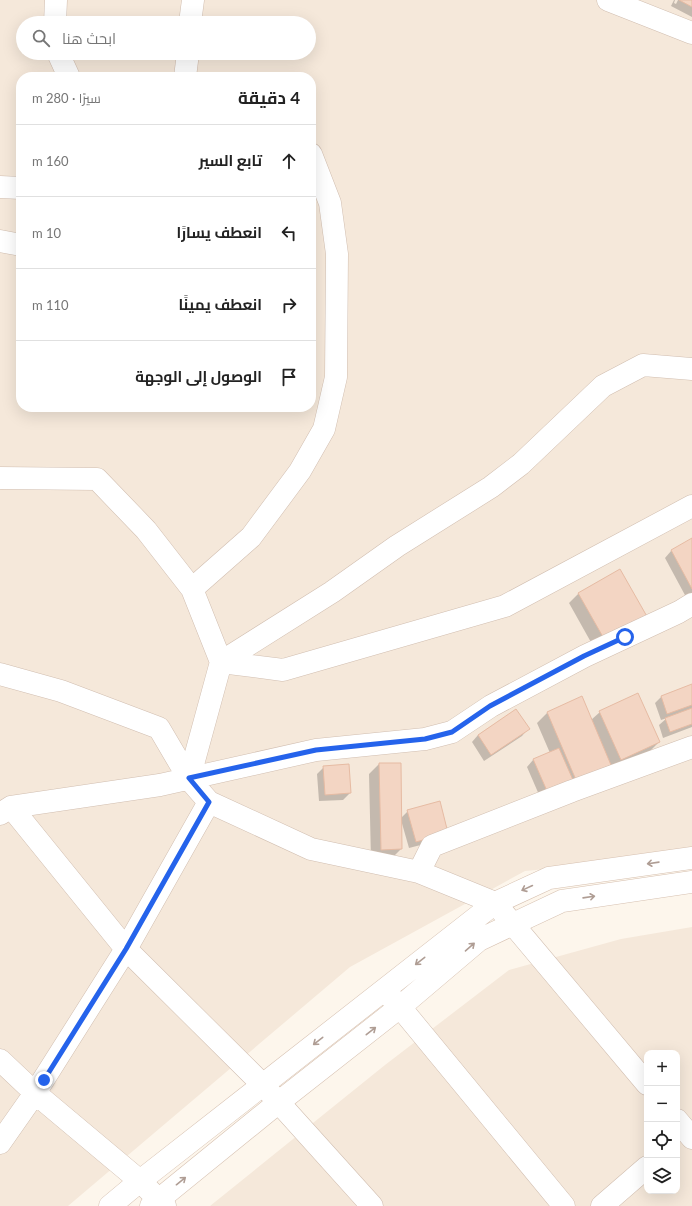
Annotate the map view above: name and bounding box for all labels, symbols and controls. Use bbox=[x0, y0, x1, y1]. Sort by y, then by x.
search box bbox=[16, 16, 316, 60]
icon: search bbox=[30, 27, 52, 49]
text: ابحث هنا bbox=[62, 29, 116, 47]
text: 4 دقيقة bbox=[238, 87, 300, 108]
text: سيرًا · 280 m bbox=[32, 90, 101, 106]
icon: ahead bbox=[278, 150, 300, 172]
text: تابع السير bbox=[199, 151, 262, 169]
text: 160 m bbox=[32, 153, 69, 169]
icon: left bbox=[278, 222, 300, 244]
text: انعطف يسارًا bbox=[177, 223, 262, 241]
text: 10 m bbox=[32, 225, 61, 241]
icon: right bbox=[278, 294, 300, 316]
text: انعطف يمينًا bbox=[178, 295, 262, 313]
text: 110 m bbox=[32, 297, 69, 313]
icon: arrive bbox=[278, 366, 300, 388]
text: الوصول إلى الوجهة bbox=[135, 367, 262, 385]
route start bbox=[616, 628, 634, 646]
one-way arrow bbox=[647, 859, 660, 867]
one-way arrow bbox=[521, 885, 533, 892]
one-way arrow bbox=[582, 893, 595, 901]
one-way arrow bbox=[465, 943, 476, 952]
one-way arrow bbox=[414, 957, 425, 965]
one-way arrow bbox=[365, 1026, 376, 1035]
one-way arrow bbox=[312, 1037, 323, 1046]
map controls bbox=[644, 1050, 680, 1194]
button: + bbox=[644, 1050, 680, 1086]
route end bbox=[35, 1071, 53, 1089]
button: − bbox=[644, 1086, 680, 1122]
button: locate bbox=[644, 1122, 680, 1158]
button: layers bbox=[644, 1158, 680, 1194]
one-way arrow bbox=[176, 1177, 187, 1186]

